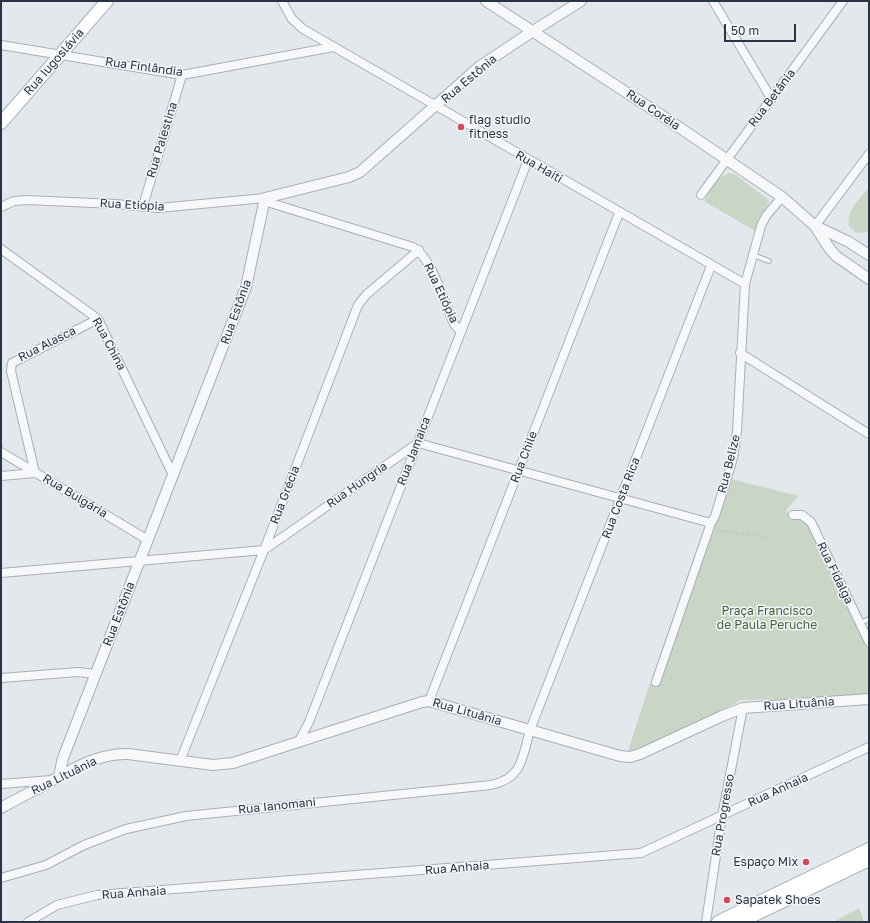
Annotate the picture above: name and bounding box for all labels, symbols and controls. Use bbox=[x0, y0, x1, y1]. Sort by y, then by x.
scale bar bbox=[726, 16, 798, 42]
text: 50 m bbox=[731, 23, 759, 38]
street label: Rua Iugoslávia bbox=[21, 26, 87, 98]
street label: Rua Estônia bbox=[438, 52, 500, 106]
street label: Rua Finlândia bbox=[104, 54, 184, 80]
street label: Rua Betânia bbox=[746, 66, 798, 130]
street label: Rua Coréia bbox=[623, 87, 683, 133]
street label: Rua Palestina bbox=[144, 100, 180, 180]
place label: flag studio fitness bbox=[469, 113, 531, 141]
marker: flag studio fitness bbox=[456, 122, 466, 132]
street label: Rua Haiti bbox=[513, 148, 565, 186]
street label: Rua Etiópia bbox=[99, 196, 165, 214]
street label: Rua Etiópia bbox=[421, 261, 461, 325]
street label: Rua Estônia bbox=[218, 278, 254, 346]
street label: Rua China bbox=[89, 315, 129, 373]
street label: Rua Alasca bbox=[16, 323, 78, 365]
street label: Rua Jamaica bbox=[394, 415, 434, 487]
street label: Rua Chile bbox=[508, 429, 540, 485]
street label: Rua Belize bbox=[715, 433, 743, 495]
street label: Rua Costa Rica bbox=[599, 455, 643, 541]
street label: Rua Hungria bbox=[324, 459, 390, 511]
street label: Rua Grécia bbox=[267, 464, 303, 526]
street label: Rua Bulgária bbox=[40, 471, 110, 521]
street label: Rua Fidalga bbox=[814, 540, 856, 606]
street label: Rua Estônia bbox=[100, 580, 138, 648]
park label: Praça Francisco de Paula Peruche bbox=[717, 604, 817, 632]
street label: Rua Lituânia bbox=[763, 694, 835, 714]
street label: Rua Lituânia bbox=[431, 695, 503, 729]
street label: Rua Lituânia bbox=[29, 754, 99, 798]
street label: Rua Anhaia bbox=[746, 770, 810, 810]
street label: Rua Progresso bbox=[709, 773, 737, 857]
street label: Rua Ianomani bbox=[237, 795, 317, 817]
place label: Espaço Mix bbox=[733, 855, 798, 869]
marker: Espaço Mix bbox=[801, 857, 811, 867]
street label: Rua Anhaia bbox=[424, 858, 490, 878]
street label: Rua Anhaia bbox=[101, 884, 167, 902]
place label: Sapatek Shoes bbox=[735, 893, 821, 907]
marker: Sapatek Shoes bbox=[722, 895, 732, 905]

